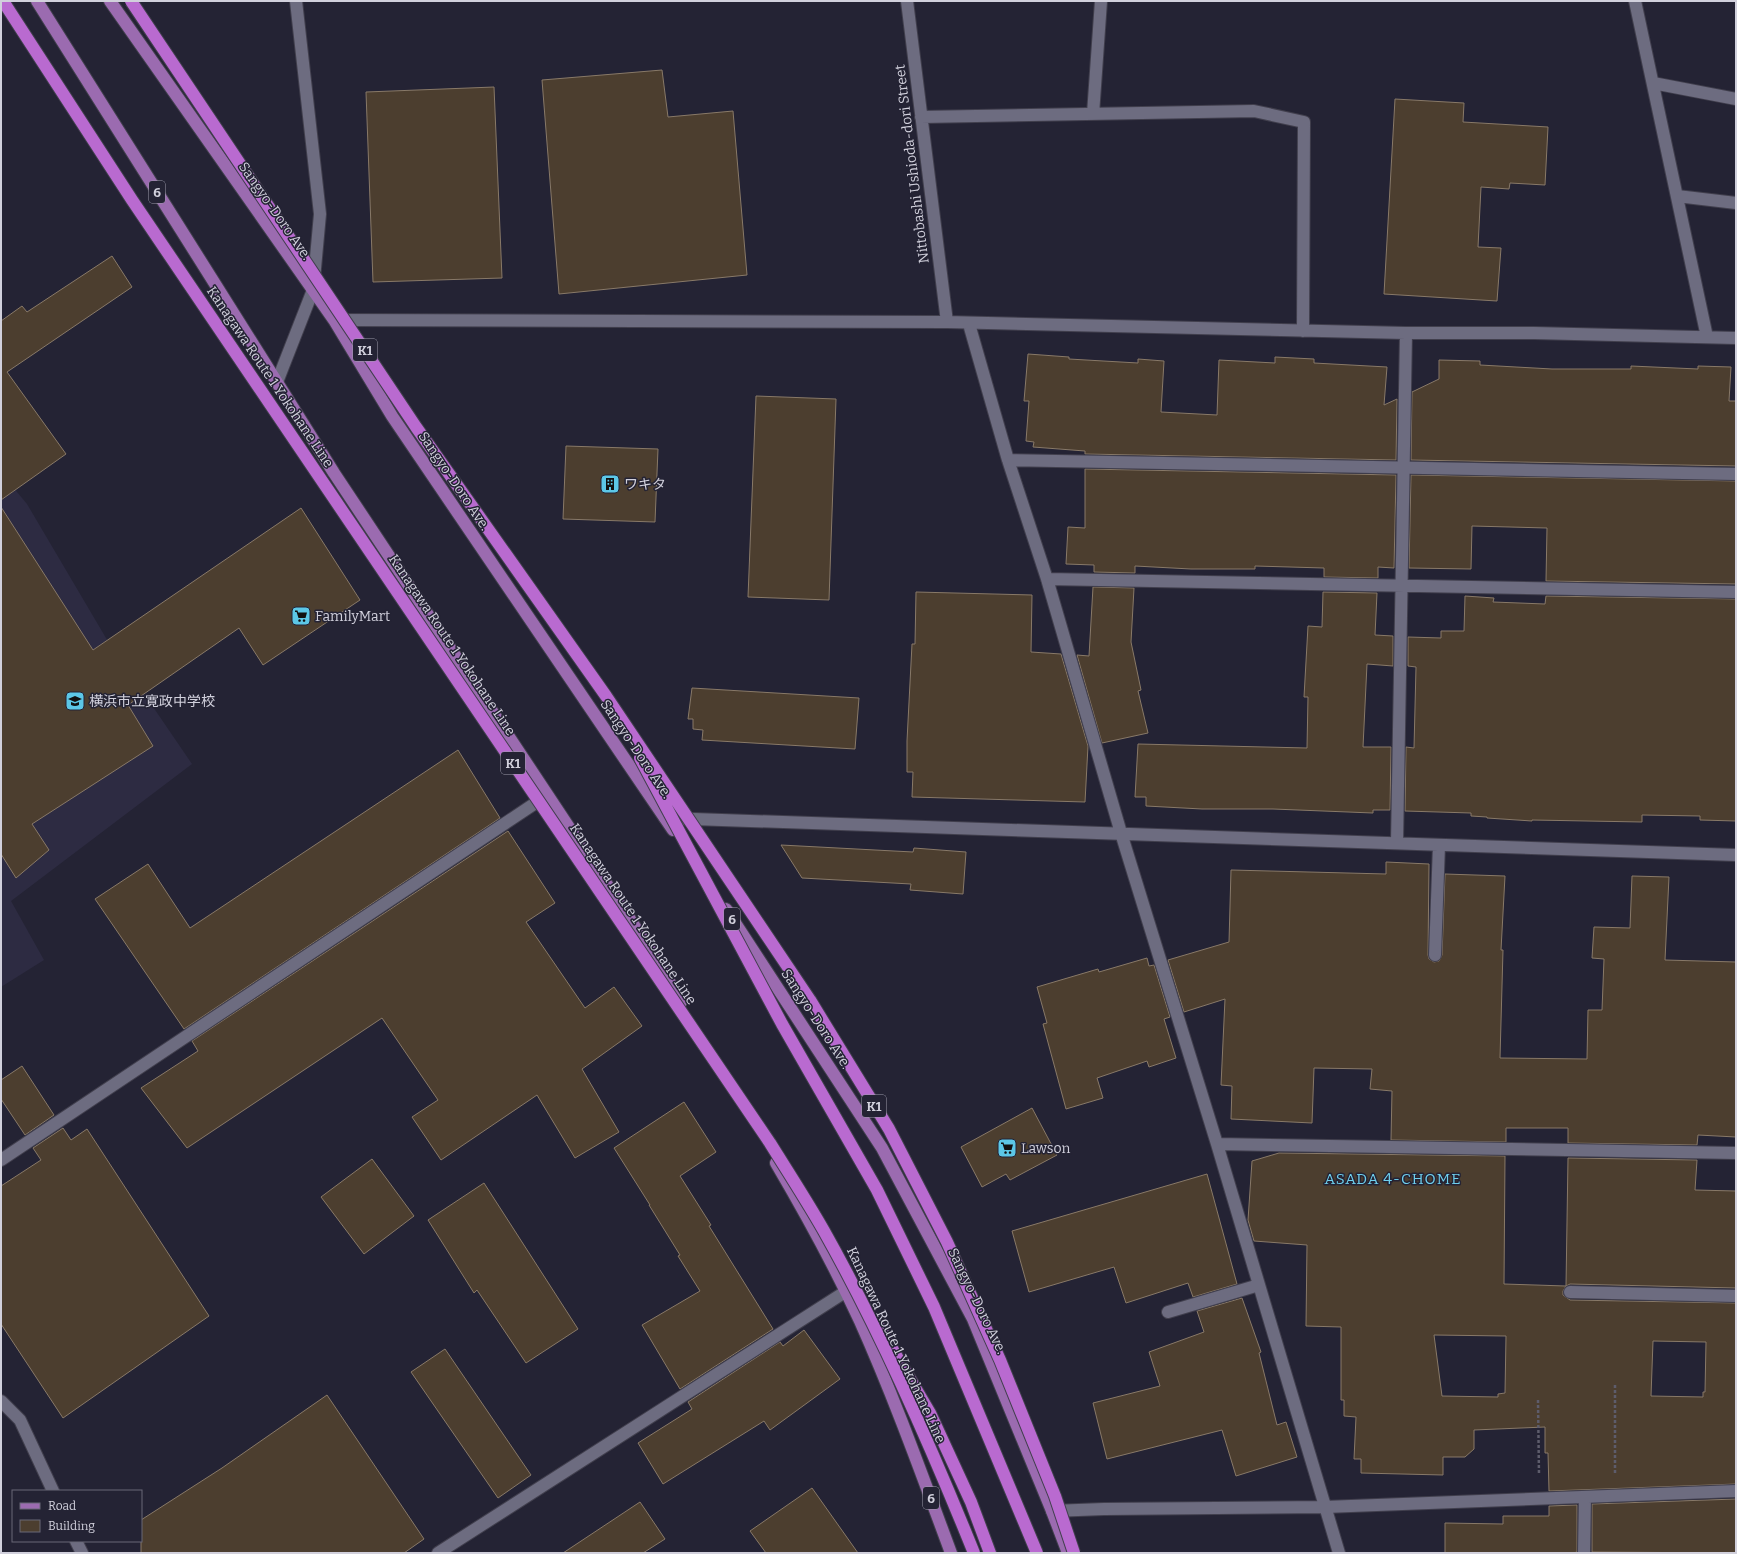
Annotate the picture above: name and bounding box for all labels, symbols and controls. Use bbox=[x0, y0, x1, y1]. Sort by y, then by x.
street label: Nittobashi Ushioda-dori Street bbox=[891, 64, 933, 264]
street label: Sangyo-Doro Ave. bbox=[235, 159, 315, 263]
road number: 6 bbox=[149, 181, 165, 203]
street label: Kanagawa Route 1 Yokohane Line bbox=[203, 283, 337, 471]
road number: K1 bbox=[353, 339, 377, 361]
street label: Sangyo-Doro Ave. bbox=[415, 428, 493, 534]
building icon: ワキタ bbox=[599, 473, 621, 495]
place label: ワキタ bbox=[624, 476, 666, 493]
street label: Kanagawa Route 1 Yokohane Line bbox=[385, 551, 519, 739]
supermarket icon: FamilyMart bbox=[290, 605, 312, 627]
place label: FamilyMart bbox=[315, 608, 390, 625]
school or university icon: 横浜市立寛政中学校 bbox=[64, 690, 86, 712]
place label: 横浜市立寛政中学校 bbox=[89, 693, 215, 710]
street label: Sangyo-Doro Ave. bbox=[597, 696, 675, 802]
road number: K1 bbox=[501, 752, 525, 774]
street label: Kanagawa Route 1 Yokohane Line bbox=[566, 820, 700, 1008]
road number: 6 bbox=[724, 908, 740, 930]
street label: Sangyo-Doro Ave. bbox=[777, 966, 855, 1072]
road number: K1 bbox=[862, 1095, 886, 1117]
supermarket icon: Lawson bbox=[996, 1137, 1018, 1159]
place label: Lawson bbox=[1021, 1140, 1070, 1157]
district label: ASADA 4-CHOME bbox=[1325, 1170, 1461, 1188]
street label: Kanagawa Route 1 Yokohane Line bbox=[843, 1244, 949, 1446]
street label: Sangyo-Doro Ave. bbox=[944, 1245, 1010, 1357]
road number: 6 bbox=[923, 1487, 939, 1509]
legend bbox=[12, 1490, 142, 1542]
text: Road bbox=[48, 1499, 76, 1513]
text: Building bbox=[48, 1519, 95, 1533]

